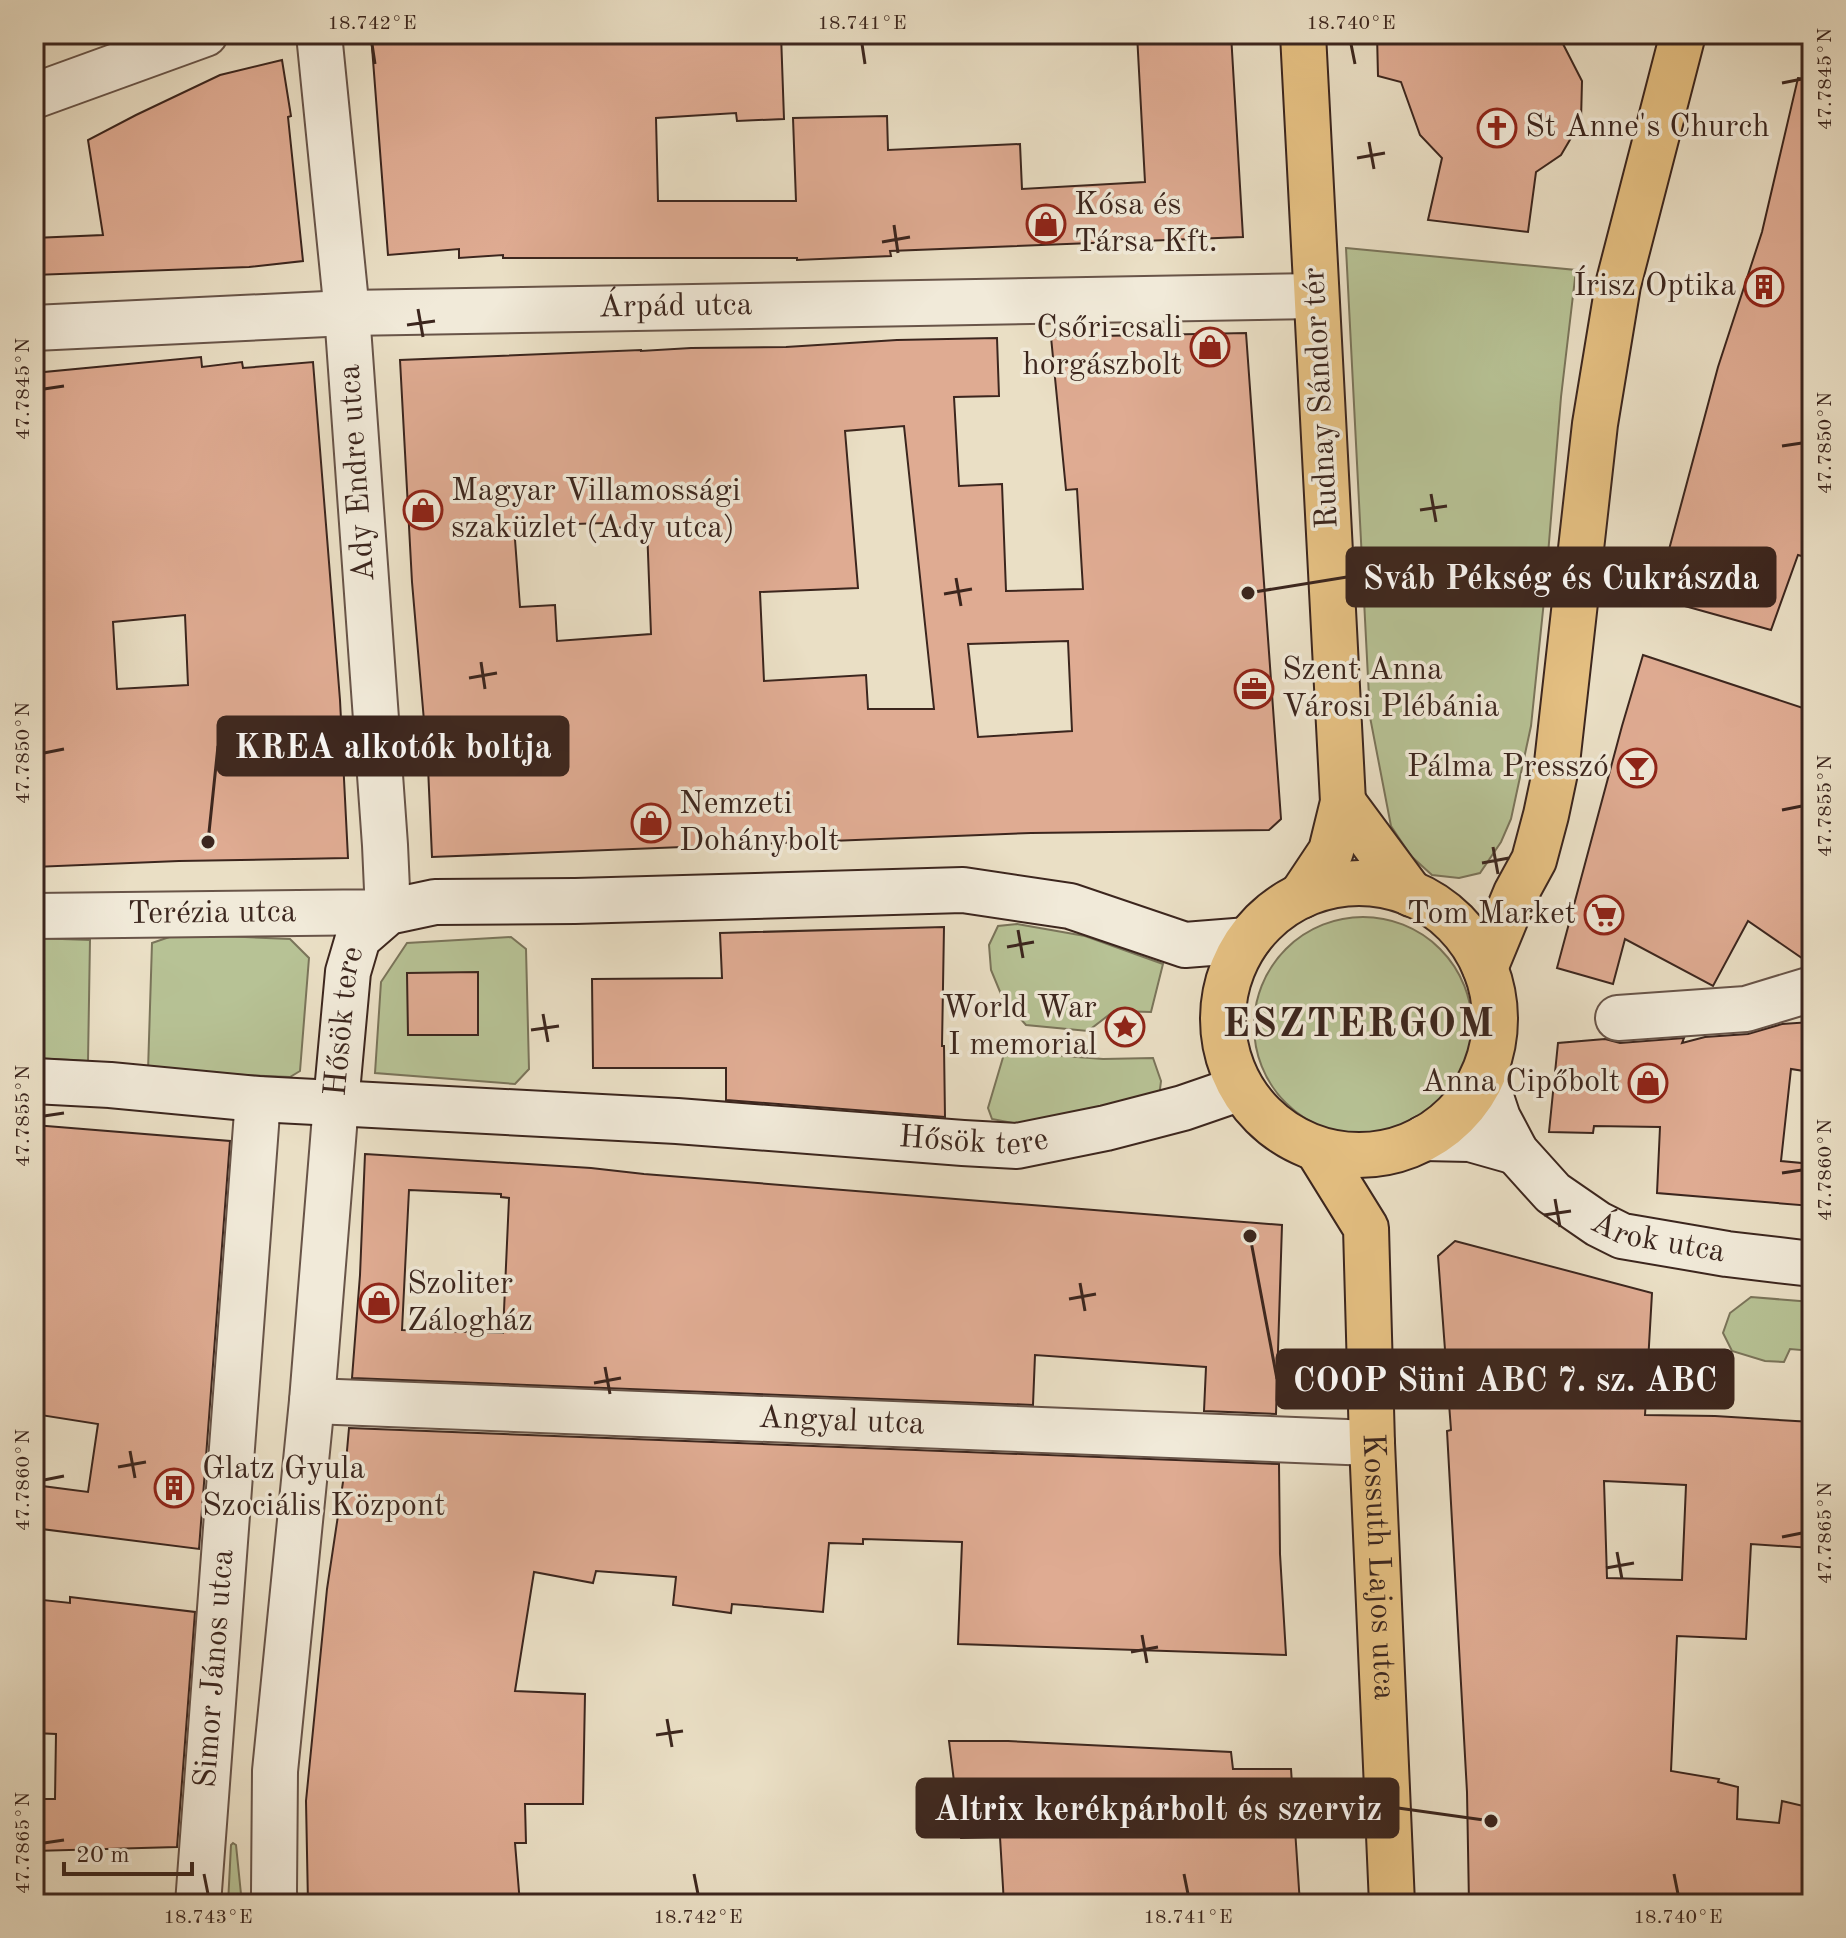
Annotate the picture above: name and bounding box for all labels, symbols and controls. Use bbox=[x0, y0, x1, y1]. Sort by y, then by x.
text: 18.742°E bbox=[328, 14, 417, 34]
text: 18.741°E bbox=[818, 14, 907, 34]
text: 18.740°E bbox=[1307, 14, 1396, 34]
text: 47.7845°N bbox=[1816, 28, 1836, 130]
church icon: St Anne's Church bbox=[1476, 107, 1518, 149]
place label: St Anne's Church bbox=[1525, 112, 1770, 144]
place label: Kósa és Társa Kft. bbox=[1074, 190, 1218, 259]
shop icon: Kósa és Társa Kft. bbox=[1025, 203, 1067, 245]
place label: Írisz Optika bbox=[1573, 265, 1736, 303]
street label: Rudnay Sándor tér bbox=[1299, 266, 1345, 530]
building icon: Írisz Optika bbox=[1743, 266, 1785, 308]
street label: Árpád utca bbox=[598, 286, 753, 325]
place label: Csőri-csali horgászbolt bbox=[1022, 313, 1182, 382]
shop icon: Csőri-csali horgászbolt bbox=[1189, 326, 1231, 368]
text: 47.7845°N bbox=[14, 338, 34, 440]
street label: Ady Endre utca bbox=[334, 363, 382, 583]
text: 47.7850°N bbox=[1816, 392, 1836, 494]
place label: Magyar Villamossági szaküzlet (Ady utca) bbox=[451, 476, 741, 545]
shop icon: Magyar Villamossági szaküzlet (Ady utca) bbox=[402, 489, 444, 531]
callout: Sváb Pékség és Cukrászda bbox=[1347, 548, 1775, 606]
text: Sváb Pékség és Cukrászda bbox=[1363, 563, 1759, 597]
place label: Szent Anna Városi Plébánia bbox=[1282, 655, 1500, 724]
office icon: Szent Anna Városi Plébánia bbox=[1233, 668, 1275, 710]
text: 47.7850°N bbox=[14, 702, 34, 804]
callout: KREA alkotók boltja bbox=[218, 717, 568, 775]
text: KREA alkotók boltja bbox=[234, 732, 552, 766]
bar icon: Pálma Presszó bbox=[1616, 747, 1658, 789]
place label: Pálma Presszó bbox=[1407, 752, 1609, 784]
text: 47.7855°N bbox=[1816, 755, 1836, 857]
place label: Nemzeti Dohánybolt bbox=[679, 789, 839, 858]
shop icon: Nemzeti Dohánybolt bbox=[630, 802, 672, 844]
supermarket icon: Tom Market bbox=[1583, 894, 1625, 936]
street label: Terézia utca bbox=[127, 897, 297, 931]
place label: Tom Market bbox=[1407, 899, 1576, 931]
street label: Hősök tere bbox=[321, 943, 371, 1098]
place label: World War I memorial bbox=[942, 993, 1097, 1062]
place icon: World War I memorial bbox=[1104, 1006, 1146, 1048]
district label: ESZTERGOM bbox=[1222, 1006, 1496, 1046]
shop icon: Anna Cipőbolt bbox=[1627, 1062, 1669, 1104]
text: 47.7855°N bbox=[14, 1065, 34, 1167]
place label: Anna Cipőbolt bbox=[1422, 1067, 1620, 1099]
text: 47.7860°N bbox=[1816, 1119, 1836, 1221]
street label: Hősök tere bbox=[898, 1122, 1051, 1162]
street label: Árok utca bbox=[1585, 1202, 1728, 1269]
place label: Szoliter Zálogház bbox=[407, 1269, 533, 1338]
shop icon: Szoliter Zálogház bbox=[358, 1282, 400, 1324]
callout: COOP Süni ABC 7. sz. ABC bbox=[1277, 1350, 1733, 1408]
text: COOP Süni ABC 7. sz. ABC bbox=[1293, 1365, 1717, 1399]
street label: Angyal utca bbox=[758, 1403, 926, 1441]
text: 47.7860°N bbox=[14, 1429, 34, 1531]
street label: Kossuth Lajos utca bbox=[1356, 1433, 1399, 1701]
place label: Glatz Gyula Szociális Központ bbox=[202, 1454, 445, 1523]
building icon: Glatz Gyula Szociális Központ bbox=[153, 1467, 195, 1509]
text: 47.7865°N bbox=[1816, 1482, 1836, 1584]
street label: Simor János utca bbox=[191, 1548, 240, 1789]
callout: Altrix kerékpárbolt és szerviz bbox=[917, 1779, 1398, 1837]
text: 47.7865°N bbox=[14, 1792, 34, 1894]
text: Altrix kerékpárbolt és szerviz bbox=[934, 1794, 1382, 1828]
scale bar bbox=[64, 1826, 192, 1876]
text: 20 m bbox=[76, 1844, 130, 1868]
text: 18.743°E bbox=[164, 1908, 253, 1928]
text: 18.742°E bbox=[654, 1908, 743, 1928]
text: 18.741°E bbox=[1144, 1908, 1233, 1928]
text: 18.740°E bbox=[1634, 1908, 1723, 1928]

